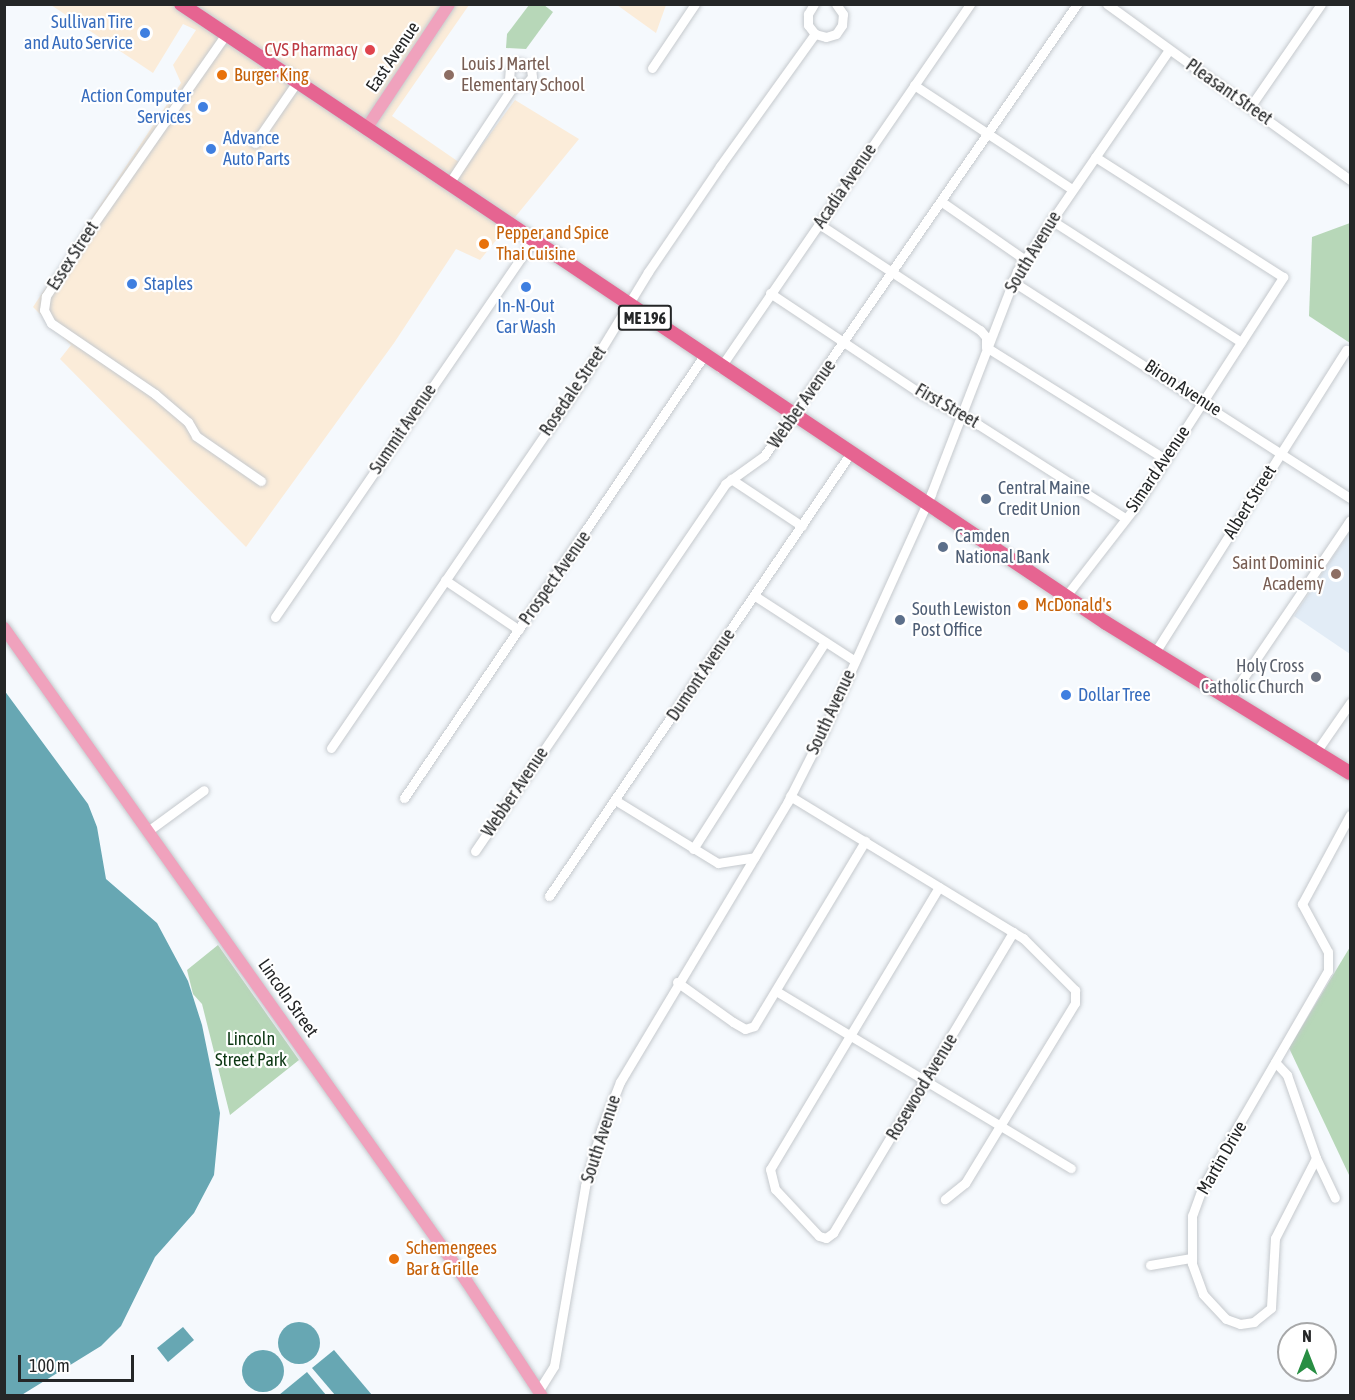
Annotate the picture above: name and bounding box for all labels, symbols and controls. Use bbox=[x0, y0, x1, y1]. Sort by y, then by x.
place label: Sullivan Tire and Auto Service bbox=[24, 12, 133, 54]
street label: East Avenue bbox=[362, 18, 424, 96]
marker: Sullivan Tire and Auto Service bbox=[138, 26, 152, 40]
place label: CVS Pharmacy bbox=[264, 39, 358, 61]
marker: CVS Pharmacy bbox=[363, 43, 377, 57]
place label: Louis J Martel Elementary School bbox=[461, 54, 585, 97]
street label: Pleasant Street bbox=[1182, 54, 1276, 130]
place label: Burger King bbox=[234, 64, 309, 86]
marker: Burger King bbox=[215, 68, 229, 82]
marker: Louis J Martel Elementary School bbox=[442, 68, 456, 82]
place label: Action Computer Services bbox=[81, 86, 191, 128]
marker: Action Computer Services bbox=[196, 100, 210, 114]
place label: Advance Auto Parts bbox=[223, 128, 290, 170]
street label: Acadia Avenue bbox=[809, 140, 881, 232]
marker: Advance Auto Parts bbox=[204, 142, 218, 156]
street label: South Avenue bbox=[1000, 207, 1066, 297]
street label: Essex Street bbox=[43, 218, 103, 294]
place label: Pepper and Spice Thai Cuisine bbox=[496, 223, 609, 266]
marker: Pepper and Spice Thai Cuisine bbox=[477, 237, 491, 251]
place label: Staples bbox=[144, 273, 193, 295]
marker: Staples bbox=[125, 277, 139, 291]
marker: In-N-Out Car Wash bbox=[519, 280, 533, 294]
place label: In-N-Out Car Wash bbox=[496, 296, 556, 338]
road number: ME 196 bbox=[616, 305, 674, 331]
street label: Rosedale Street bbox=[535, 342, 611, 440]
street label: Webber Avenue bbox=[763, 355, 841, 453]
street label: Biron Avenue bbox=[1140, 355, 1226, 421]
street label: First Street bbox=[911, 379, 983, 433]
street label: Summit Avenue bbox=[365, 380, 441, 478]
street label: Simard Avenue bbox=[1121, 422, 1195, 516]
street label: Albert Street bbox=[1219, 461, 1281, 543]
place label: Central Maine Credit Union bbox=[998, 478, 1090, 520]
marker: Central Maine Credit Union bbox=[979, 492, 993, 506]
place label: Camden National Bank bbox=[955, 526, 1050, 568]
street label: Prospect Avenue bbox=[515, 527, 595, 629]
marker: Camden National Bank bbox=[936, 540, 950, 554]
place label: Saint Dominic Academy bbox=[1232, 553, 1324, 596]
marker: Saint Dominic Academy bbox=[1329, 567, 1343, 581]
place label: McDonald's bbox=[1035, 594, 1112, 616]
marker: McDonald's bbox=[1016, 598, 1030, 612]
place label: South Lewiston Post Office bbox=[912, 599, 1011, 642]
marker: South Lewiston Post Office bbox=[893, 613, 907, 627]
street label: Dumont Avenue bbox=[662, 625, 740, 725]
place label: Holy Cross Catholic Church bbox=[1201, 656, 1304, 698]
street label: South Avenue bbox=[802, 666, 860, 758]
marker: Holy Cross Catholic Church bbox=[1309, 670, 1323, 684]
place label: Dollar Tree bbox=[1078, 684, 1151, 706]
marker: Dollar Tree bbox=[1059, 688, 1073, 702]
street label: Webber Avenue bbox=[477, 743, 553, 841]
street label: Lincoln Street bbox=[253, 955, 323, 1041]
park label: Lincoln Street Park bbox=[215, 1029, 287, 1072]
street label: Rosewood Avenue bbox=[882, 1030, 962, 1144]
street label: South Avenue bbox=[577, 1092, 625, 1186]
street label: Martin Drive bbox=[1192, 1118, 1252, 1198]
place label: Schemengees Bar & Grille bbox=[406, 1238, 497, 1280]
marker: Schemengees Bar & Grille bbox=[387, 1252, 401, 1266]
north arrow bbox=[1277, 1322, 1337, 1382]
text: N bbox=[1302, 1327, 1312, 1345]
scale bar bbox=[21, 1343, 136, 1381]
text: 100 m bbox=[29, 1355, 70, 1376]

